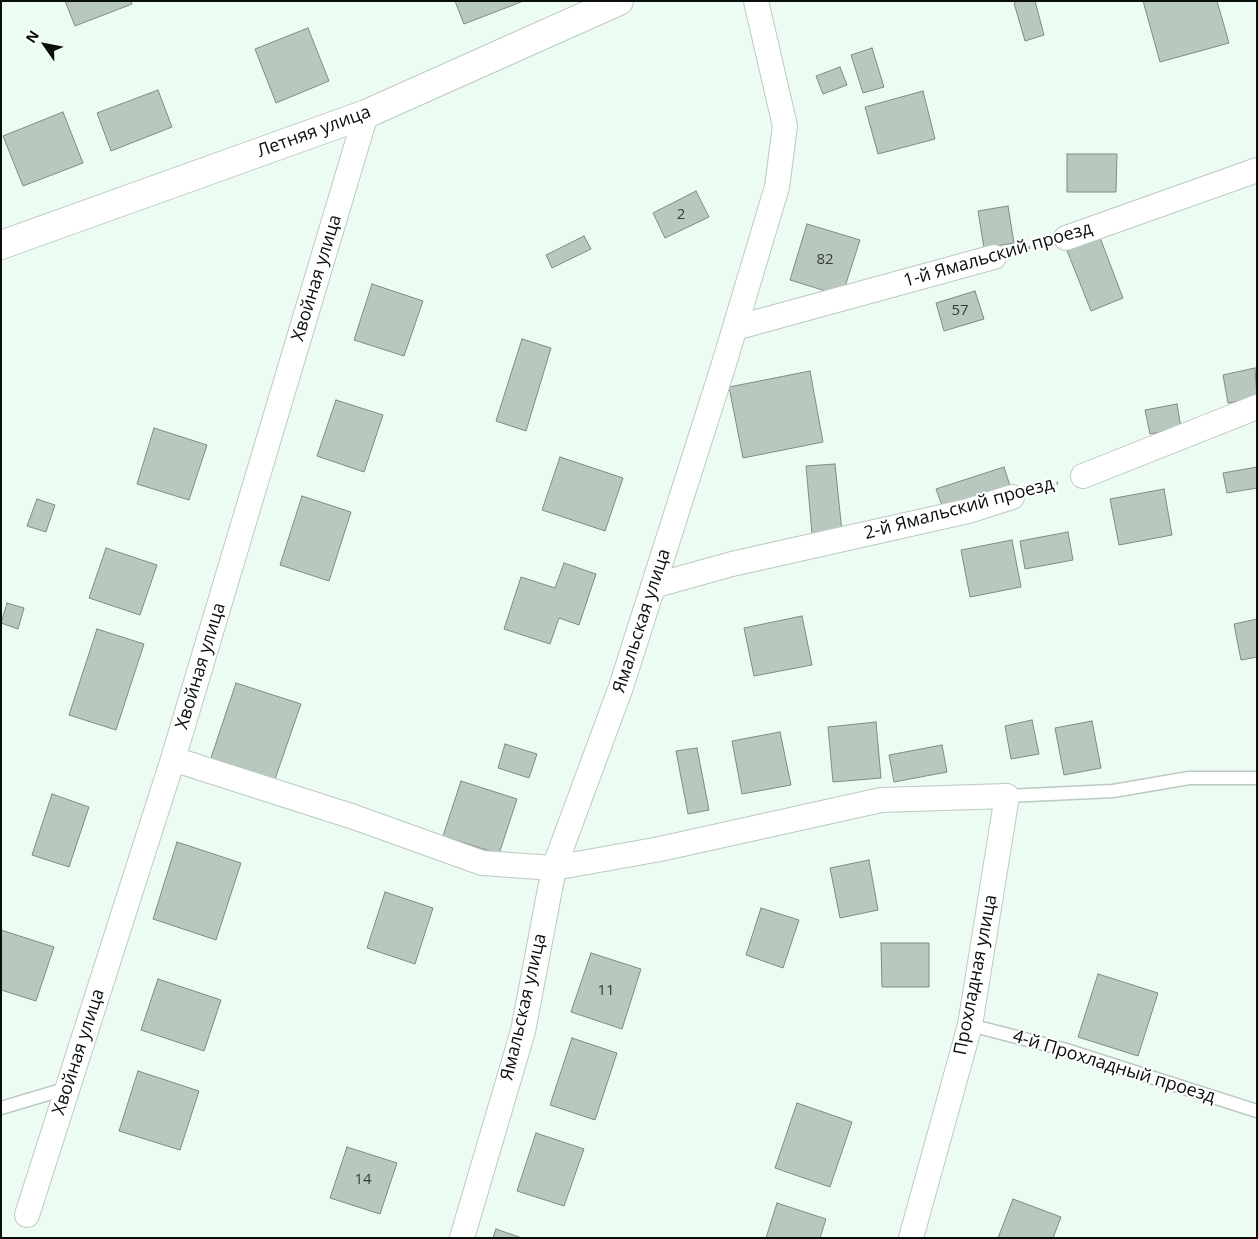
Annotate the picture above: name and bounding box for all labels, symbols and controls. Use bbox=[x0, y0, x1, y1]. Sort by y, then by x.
north arrow bbox=[20, 20, 70, 70]
text: N bbox=[21, 27, 43, 47]
street label: Летняя улица bbox=[254, 101, 374, 163]
house number: 2 bbox=[677, 206, 685, 224]
street label: Хвойная улица bbox=[288, 212, 346, 344]
street label: 1-й Ямальский проезд bbox=[901, 218, 1095, 292]
house number: 82 bbox=[816, 251, 834, 269]
house number: 57 bbox=[951, 302, 969, 320]
street label: 2-й Ямальский проезд bbox=[862, 473, 1056, 545]
street label: Ямальская улица bbox=[609, 546, 675, 696]
street label: Хвойная улица bbox=[172, 600, 230, 732]
street label: Прохладная улица bbox=[950, 893, 1002, 1057]
street label: Ямальская улица bbox=[497, 931, 551, 1083]
house number: 11 bbox=[597, 982, 615, 1000]
street label: Хвойная улица bbox=[48, 986, 110, 1118]
street label: 4-й Прохладный проезд bbox=[1010, 1026, 1218, 1108]
house number: 14 bbox=[354, 1171, 372, 1189]

